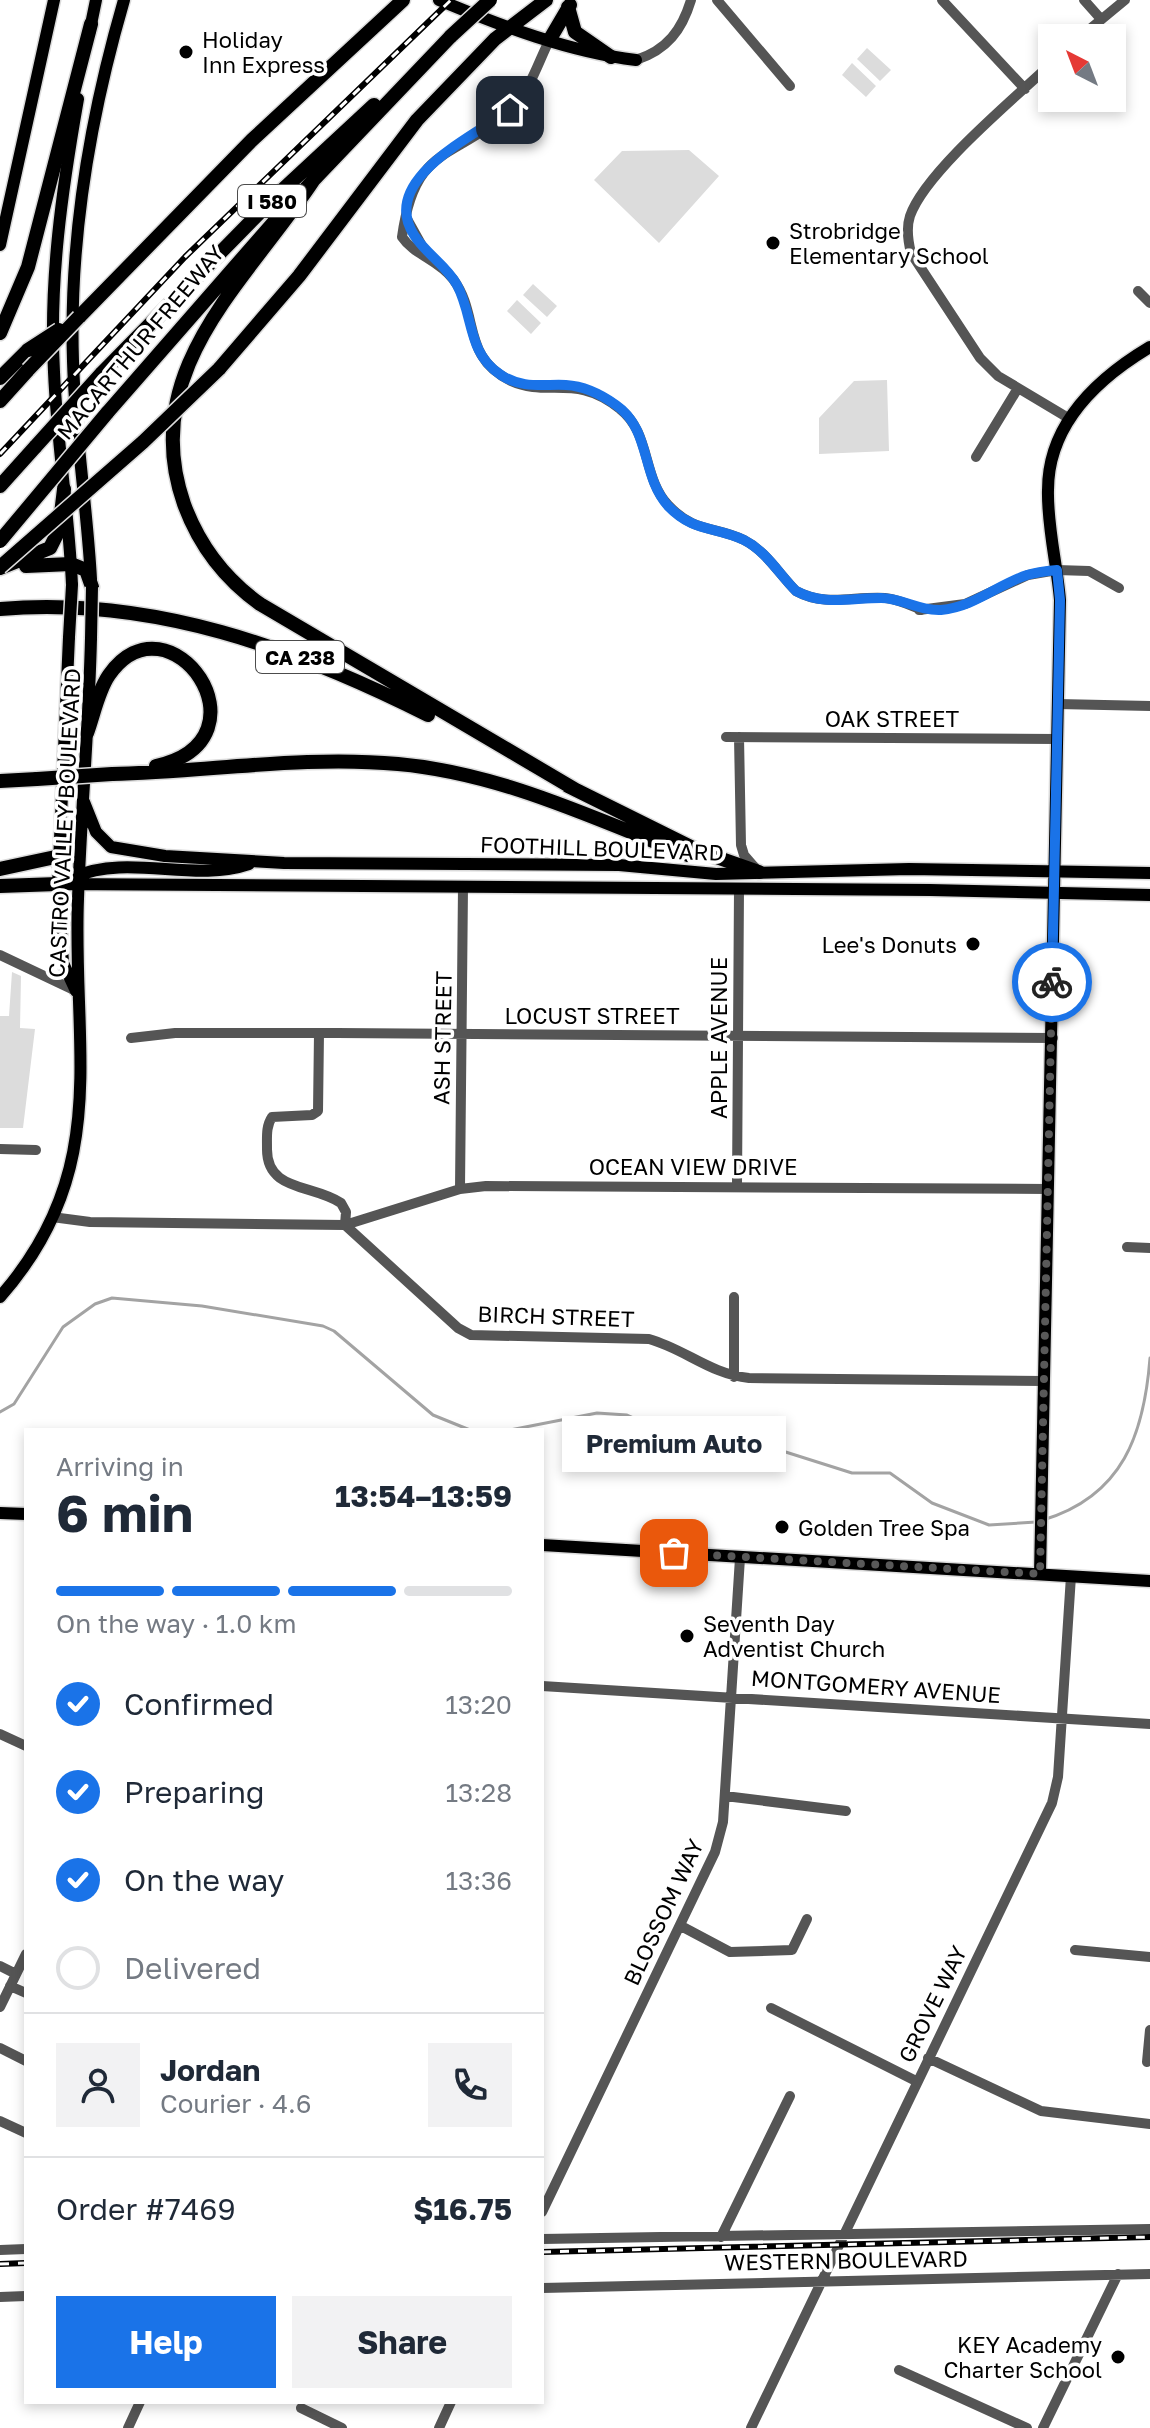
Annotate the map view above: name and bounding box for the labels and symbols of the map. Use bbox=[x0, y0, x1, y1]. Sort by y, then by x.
north arrow bbox=[1038, 24, 1126, 112]
place label: Holiday Inn Express bbox=[202, 26, 325, 78]
marker: Holiday Inn Express bbox=[177, 43, 195, 61]
pin bbox=[476, 76, 544, 144]
road number: I 580 bbox=[238, 185, 306, 217]
place label: Strobridge Elementary School bbox=[789, 217, 989, 269]
marker: Strobridge Elementary School bbox=[764, 234, 782, 252]
street label: MACARTHUR FREEWAY bbox=[51, 239, 229, 445]
road number: CA 238 bbox=[256, 641, 344, 673]
street label: CASTRO VALLEY BOULEVARD bbox=[42, 667, 86, 979]
street label: OAK STREET bbox=[825, 705, 960, 732]
street label: FOOTHILL BOULEVARD bbox=[480, 830, 724, 866]
place label: Lee's Donuts bbox=[821, 931, 957, 958]
marker: Lee's Donuts bbox=[964, 935, 982, 953]
courier bbox=[1012, 942, 1092, 1022]
street label: APPLE AVENUE bbox=[705, 957, 732, 1119]
street label: ASH STREET bbox=[427, 970, 457, 1105]
street label: LOCUST STREET bbox=[504, 1002, 680, 1029]
street label: OCEAN VIEW DRIVE bbox=[589, 1153, 797, 1180]
street label: BIRCH STREET bbox=[477, 1300, 635, 1332]
callout: Premium Auto bbox=[562, 1417, 786, 1473]
place label: Golden Tree Spa bbox=[798, 1514, 970, 1541]
marker: Golden Tree Spa bbox=[773, 1518, 791, 1536]
pin bbox=[640, 1519, 708, 1587]
place label: Seventh Day Adventist Church bbox=[703, 1610, 885, 1662]
marker: Seventh Day Adventist Church bbox=[678, 1627, 696, 1645]
street label: MONTGOMERY AVENUE bbox=[750, 1664, 1002, 1708]
street label: BLOSSOM WAY bbox=[617, 1835, 709, 1989]
street label: GROVE WAY bbox=[892, 1941, 972, 2067]
street label: WESTERN BOULEVARD bbox=[724, 2244, 968, 2276]
place label: KEY Academy Charter School bbox=[943, 2331, 1102, 2383]
marker: KEY Academy Charter School bbox=[1109, 2348, 1127, 2366]

